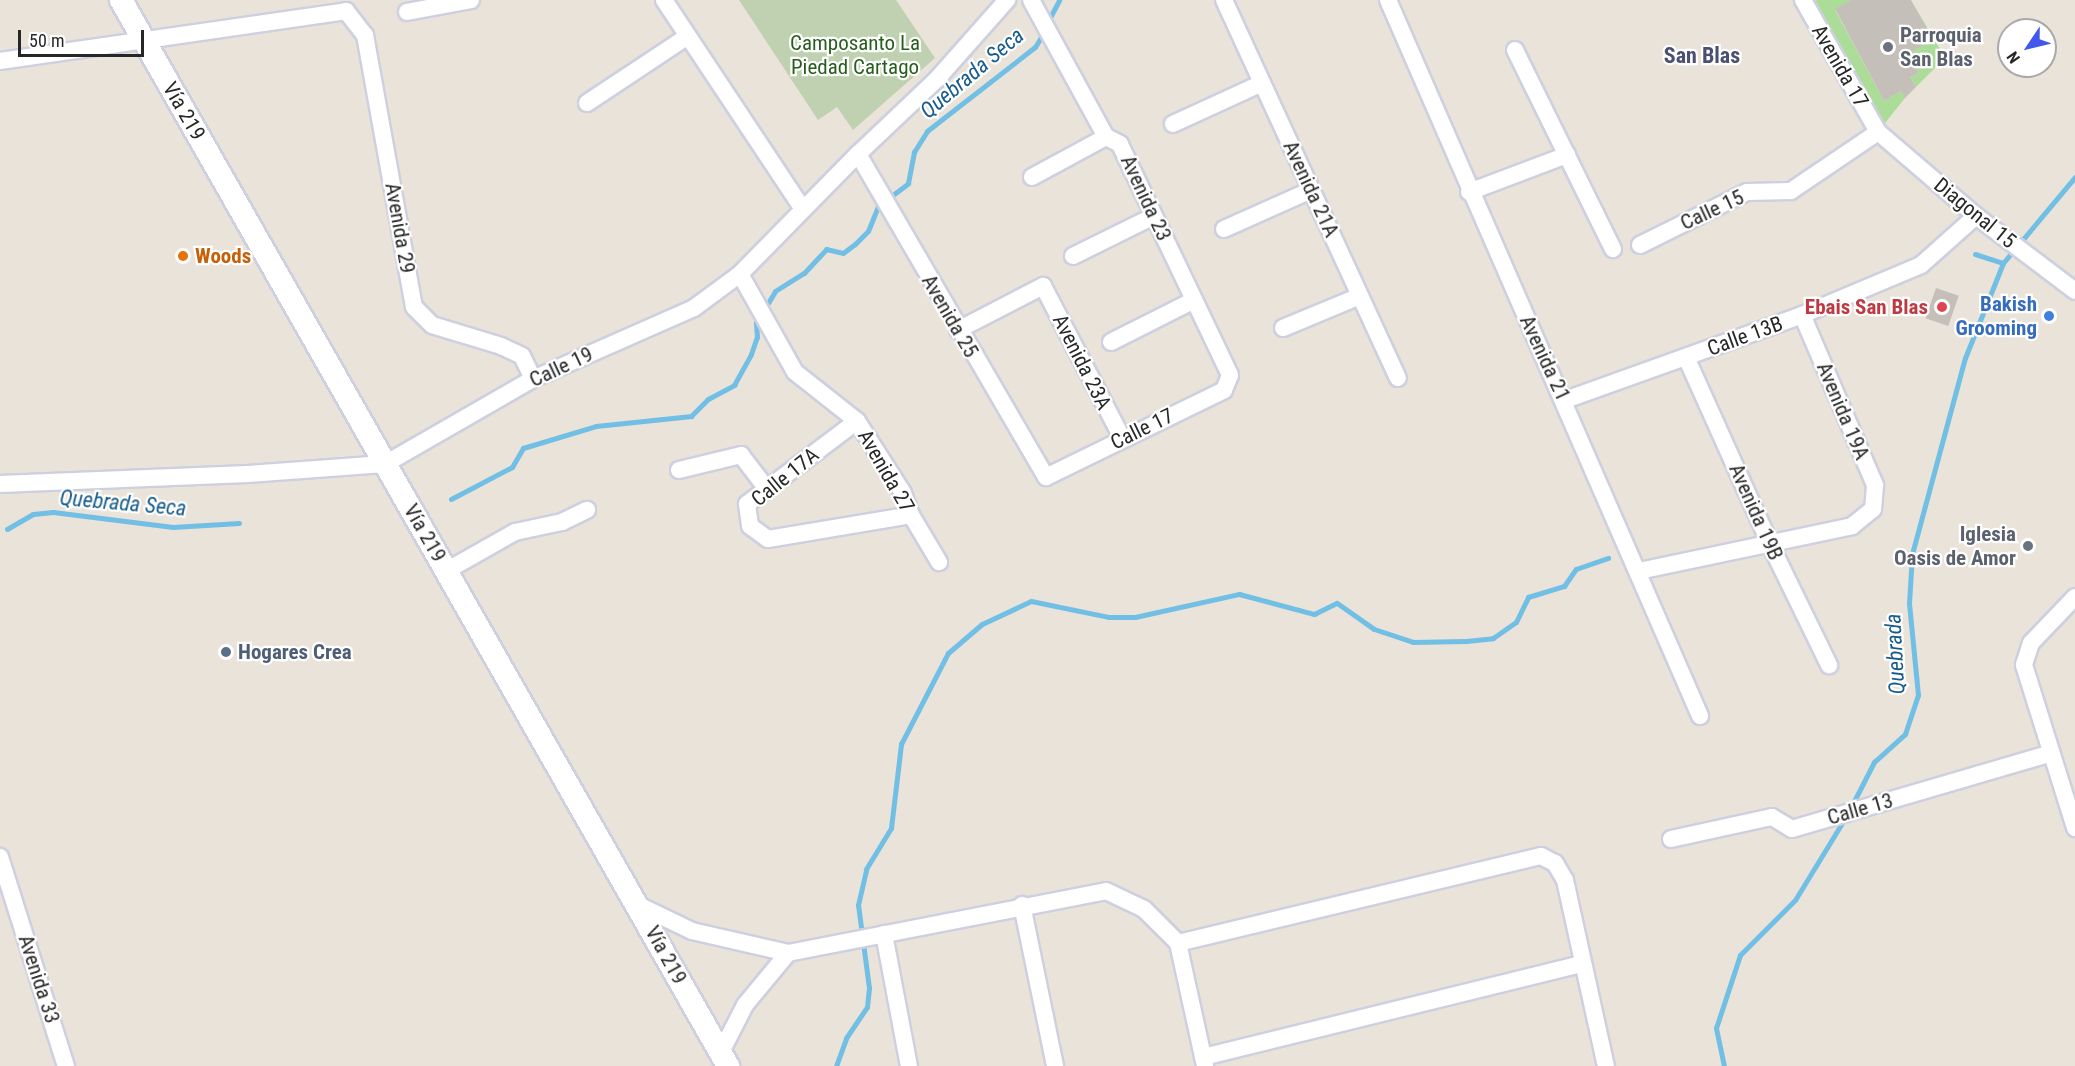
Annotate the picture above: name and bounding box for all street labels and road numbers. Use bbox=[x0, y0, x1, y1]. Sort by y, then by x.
street label: Avenida 17 bbox=[1806, 20, 1874, 112]
street label: Vía 219 bbox=[157, 78, 211, 144]
street label: Avenida 21A bbox=[1278, 137, 1344, 241]
street label: Avenida 23 bbox=[1115, 151, 1177, 245]
street label: Diagonal 15 bbox=[1929, 172, 2021, 254]
street label: Avenida 29 bbox=[380, 181, 420, 275]
street label: Calle 15 bbox=[1676, 184, 1748, 236]
street label: Avenida 25 bbox=[916, 270, 984, 362]
street label: Avenida 23A bbox=[1047, 310, 1117, 414]
street label: Avenida 21 bbox=[1514, 311, 1576, 405]
street label: Calle 13B bbox=[1704, 311, 1786, 361]
street label: Calle 19 bbox=[525, 341, 597, 393]
street label: Avenida 19A bbox=[1811, 358, 1875, 464]
street label: Calle 17 bbox=[1106, 403, 1178, 455]
street label: Avenida 27 bbox=[852, 425, 920, 517]
street label: Calle 17A bbox=[746, 442, 824, 512]
street label: Avenida 19B bbox=[1724, 460, 1788, 564]
street label: Vía 219 bbox=[398, 500, 452, 566]
street label: Calle 13 bbox=[1824, 788, 1896, 830]
street label: Vía 219 bbox=[640, 921, 692, 989]
street label: Avenida 33 bbox=[13, 932, 65, 1026]

